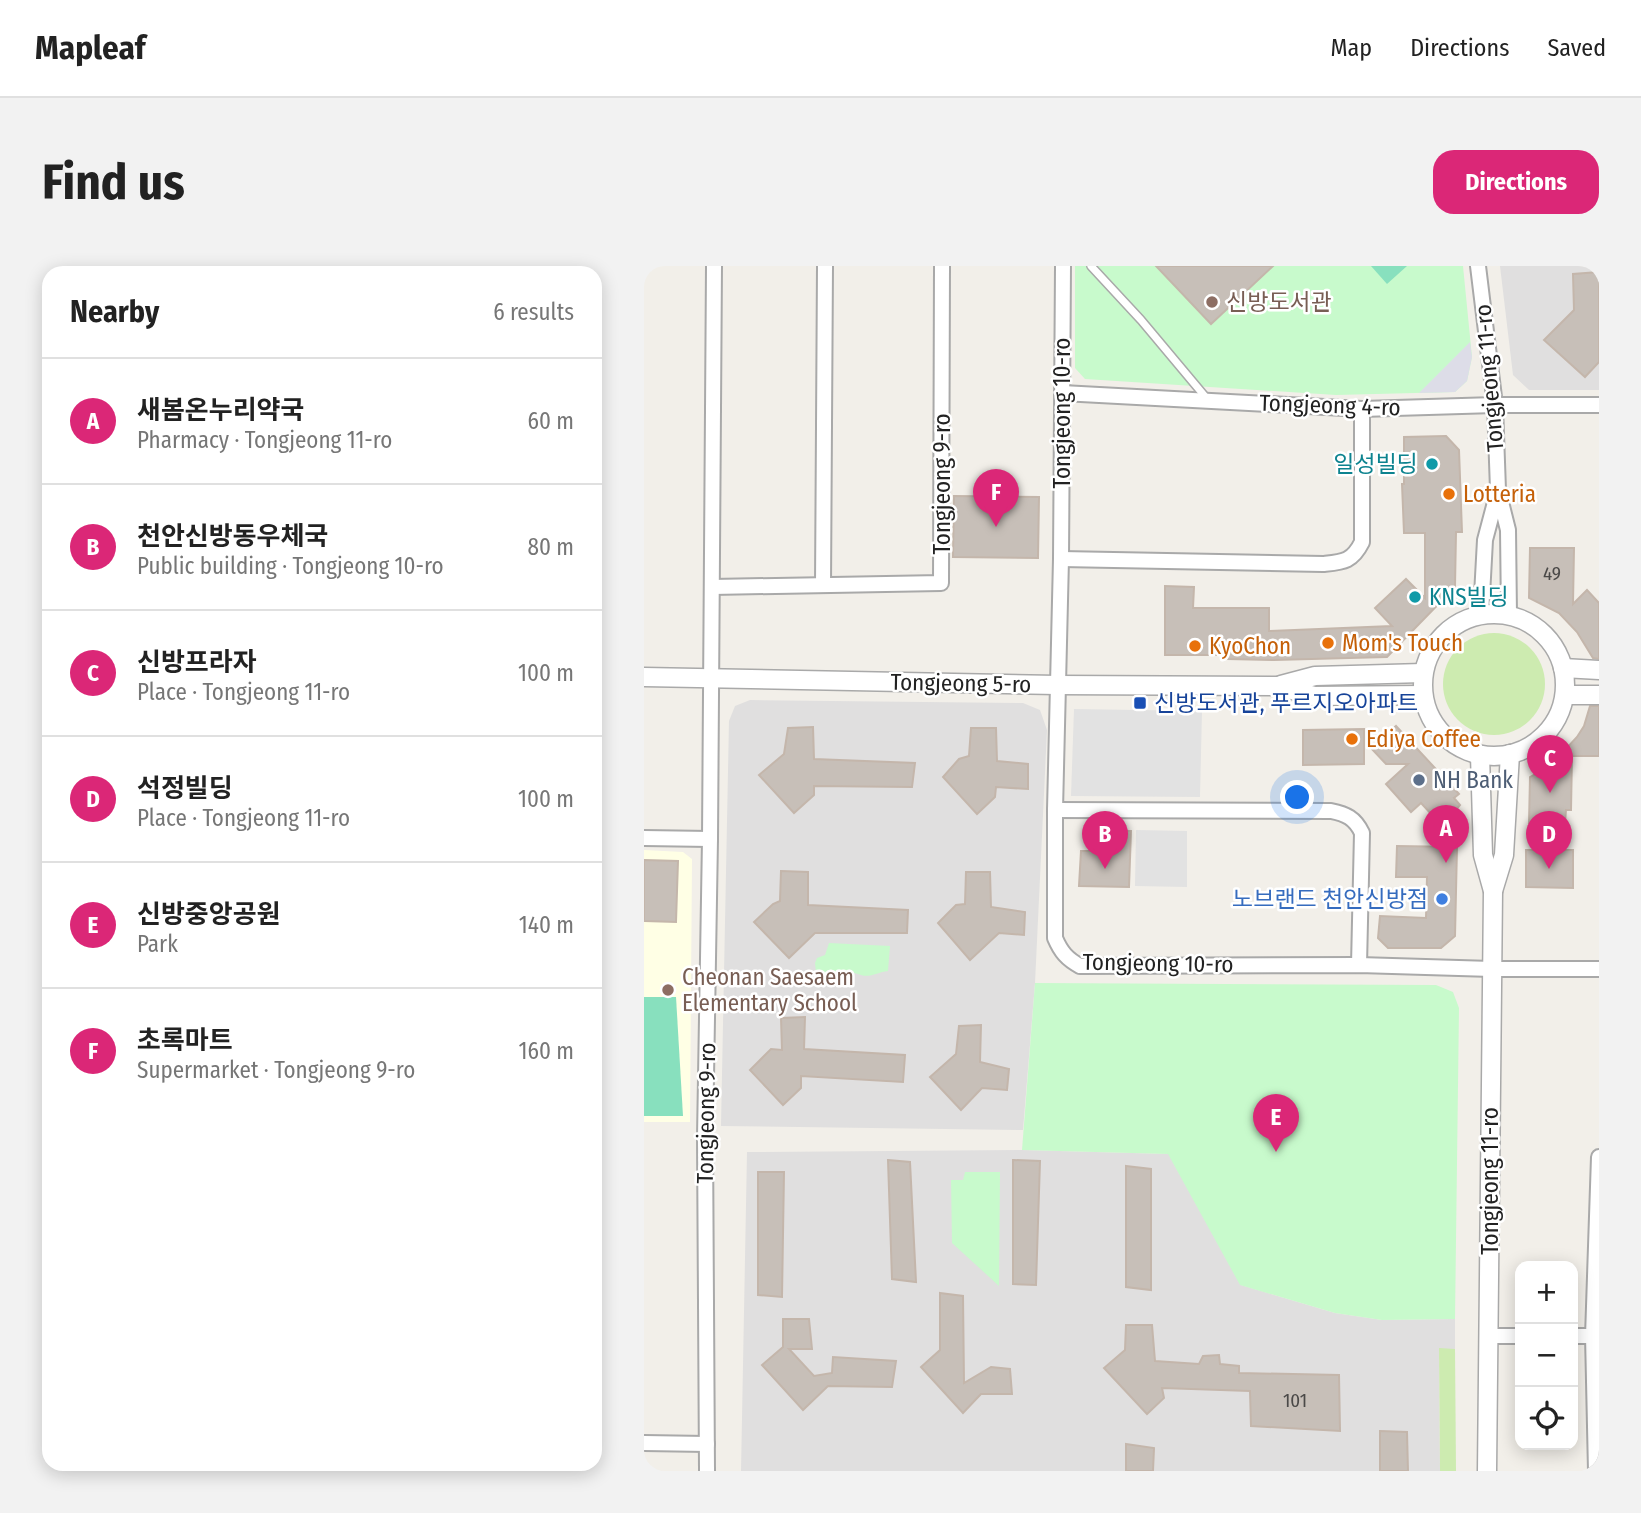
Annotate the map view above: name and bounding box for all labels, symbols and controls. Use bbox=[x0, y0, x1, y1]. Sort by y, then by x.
text: Mapleaf bbox=[35, 28, 146, 68]
text: Map bbox=[1331, 34, 1372, 62]
text: Directions bbox=[1410, 34, 1509, 62]
text: Saved bbox=[1547, 34, 1606, 62]
button: Directions bbox=[1433, 150, 1599, 214]
text: Find us bbox=[42, 153, 185, 212]
place label: 신방도서관 bbox=[1226, 288, 1332, 316]
text: Nearby bbox=[70, 294, 159, 330]
marker: 신방도서관 bbox=[1204, 294, 1220, 310]
text: 6 results bbox=[493, 298, 574, 326]
street label: Tongjeong 11-ro bbox=[1469, 303, 1509, 453]
street label: Tongjeong 10-ro bbox=[1048, 338, 1076, 488]
street label: Tongjeong 4-ro bbox=[1259, 389, 1401, 421]
text: 새봄온누리약국 bbox=[137, 395, 304, 426]
text: A bbox=[87, 407, 99, 435]
text: 60 m bbox=[528, 407, 574, 435]
street label: Tongjeong 9-ro bbox=[928, 413, 956, 555]
text: Pharmacy · Tongjeong 11-ro bbox=[137, 426, 392, 454]
place label: 일성빌딩 bbox=[1333, 450, 1418, 478]
marker: 일성빌딩 bbox=[1424, 456, 1440, 472]
pin: F bbox=[973, 469, 1019, 527]
place label: Lotteria bbox=[1463, 480, 1536, 508]
marker: Lotteria bbox=[1441, 486, 1457, 502]
text: 천안신방동우체국 bbox=[137, 521, 328, 552]
text: B bbox=[87, 533, 99, 561]
text: 80 m bbox=[527, 533, 574, 561]
text: Public building · Tongjeong 10-ro bbox=[137, 552, 444, 580]
house number: 49 bbox=[1543, 562, 1561, 585]
place label: KNS빌딩 bbox=[1429, 583, 1509, 611]
marker: KNS빌딩 bbox=[1407, 589, 1423, 605]
place label: Mom's Touch bbox=[1342, 629, 1463, 657]
place label: KyoChon bbox=[1209, 632, 1291, 660]
marker: Mom's Touch bbox=[1320, 635, 1336, 651]
marker: KyoChon bbox=[1187, 638, 1203, 654]
text: 신방프라자 bbox=[137, 647, 257, 678]
text: C bbox=[87, 659, 99, 687]
text: 100 m bbox=[518, 659, 574, 687]
street label: Tongjeong 5-ro bbox=[891, 668, 1031, 698]
text: Place · Tongjeong 11-ro bbox=[137, 678, 350, 706]
place label: 신방도서관, 푸르지오아파트 bbox=[1154, 689, 1418, 717]
marker: 신방도서관, 푸르지오아파트 bbox=[1132, 695, 1148, 711]
place label: Ediya Coffee bbox=[1366, 725, 1481, 753]
marker: Ediya Coffee bbox=[1344, 731, 1360, 747]
pin: C bbox=[1527, 735, 1573, 793]
place label: NH Bank bbox=[1433, 766, 1513, 794]
marker: NH Bank bbox=[1411, 772, 1427, 788]
text: 석정빌딩 bbox=[137, 773, 233, 804]
your location bbox=[1280, 780, 1314, 814]
text: D bbox=[86, 785, 100, 813]
text: 100 m bbox=[518, 785, 574, 813]
text: Place · Tongjeong 11-ro bbox=[137, 804, 350, 832]
pin: A bbox=[1423, 805, 1469, 863]
pin: B bbox=[1082, 811, 1128, 869]
pin: D bbox=[1526, 811, 1572, 869]
place label: 노브랜드 천안신방점 bbox=[1232, 885, 1428, 913]
marker: 노브랜드 천안신방점 bbox=[1434, 891, 1450, 907]
text: 신방중앙공원 bbox=[137, 899, 281, 930]
text: E bbox=[88, 911, 98, 939]
text: 140 m bbox=[519, 911, 574, 939]
text: Park bbox=[137, 930, 178, 958]
street label: Tongjeong 10-ro bbox=[1082, 948, 1234, 978]
place label: Cheonan Saesaem Elementary School bbox=[682, 963, 857, 1017]
marker: Cheonan Saesaem Elementary School bbox=[660, 982, 676, 998]
text: 초록마트 bbox=[137, 1025, 233, 1056]
text: F bbox=[88, 1037, 98, 1065]
text: 160 m bbox=[519, 1037, 574, 1065]
street label: Tongjeong 9-ro bbox=[691, 1042, 721, 1184]
text: Supermarket · Tongjeong 9-ro bbox=[137, 1056, 415, 1084]
pin: E bbox=[1253, 1094, 1299, 1152]
street label: Tongjeong 11-ro bbox=[1476, 1107, 1504, 1255]
map controls bbox=[1515, 1261, 1578, 1450]
button: + bbox=[1515, 1261, 1578, 1324]
button: − bbox=[1515, 1324, 1578, 1387]
button: locate bbox=[1515, 1387, 1578, 1450]
house number: 101 bbox=[1283, 1389, 1307, 1412]

